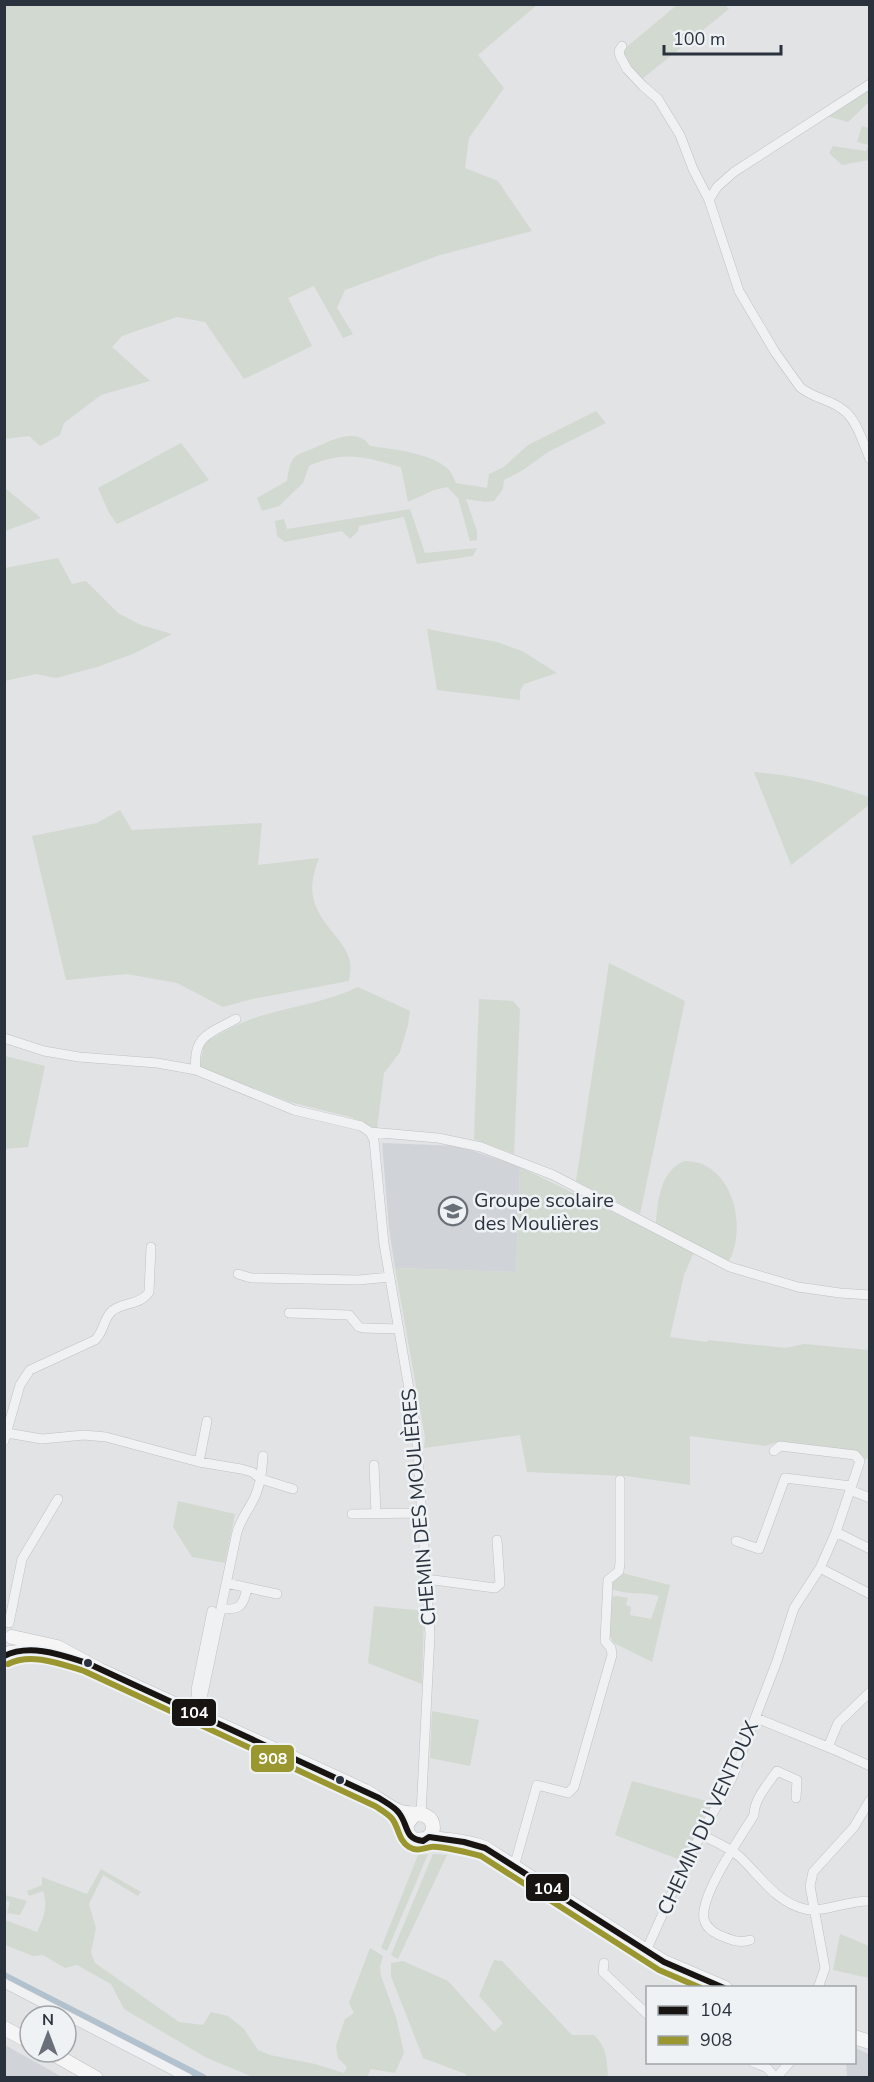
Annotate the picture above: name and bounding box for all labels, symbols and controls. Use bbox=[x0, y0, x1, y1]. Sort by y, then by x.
scale bar bbox=[664, 18, 781, 56]
text: 100 m bbox=[673, 27, 725, 51]
place label: Groupe scolaire des Moulières bbox=[474, 1187, 614, 1237]
school or university icon: Groupe scolaire des Moulières bbox=[437, 1195, 469, 1227]
street label: CHEMIN DES MOULIÈRES bbox=[395, 1387, 443, 1627]
unlabelled marker bbox=[82, 1657, 94, 1669]
line badge: 104 bbox=[171, 1698, 217, 1727]
text: 104 bbox=[180, 1702, 209, 1724]
street label: CHEMIN DU VENTOUX bbox=[651, 1717, 765, 1919]
line badge: 908 bbox=[250, 1744, 295, 1773]
text: 908 bbox=[259, 1748, 287, 1770]
unlabelled marker bbox=[334, 1774, 346, 1786]
line badge: 104 bbox=[525, 1873, 570, 1902]
text: 104 bbox=[534, 1878, 563, 1900]
legend bbox=[646, 1986, 856, 2064]
text: 104 bbox=[700, 1998, 733, 2022]
north arrow bbox=[18, 2004, 78, 2064]
text: N bbox=[42, 2009, 54, 2031]
text: 908 bbox=[700, 2028, 732, 2052]

